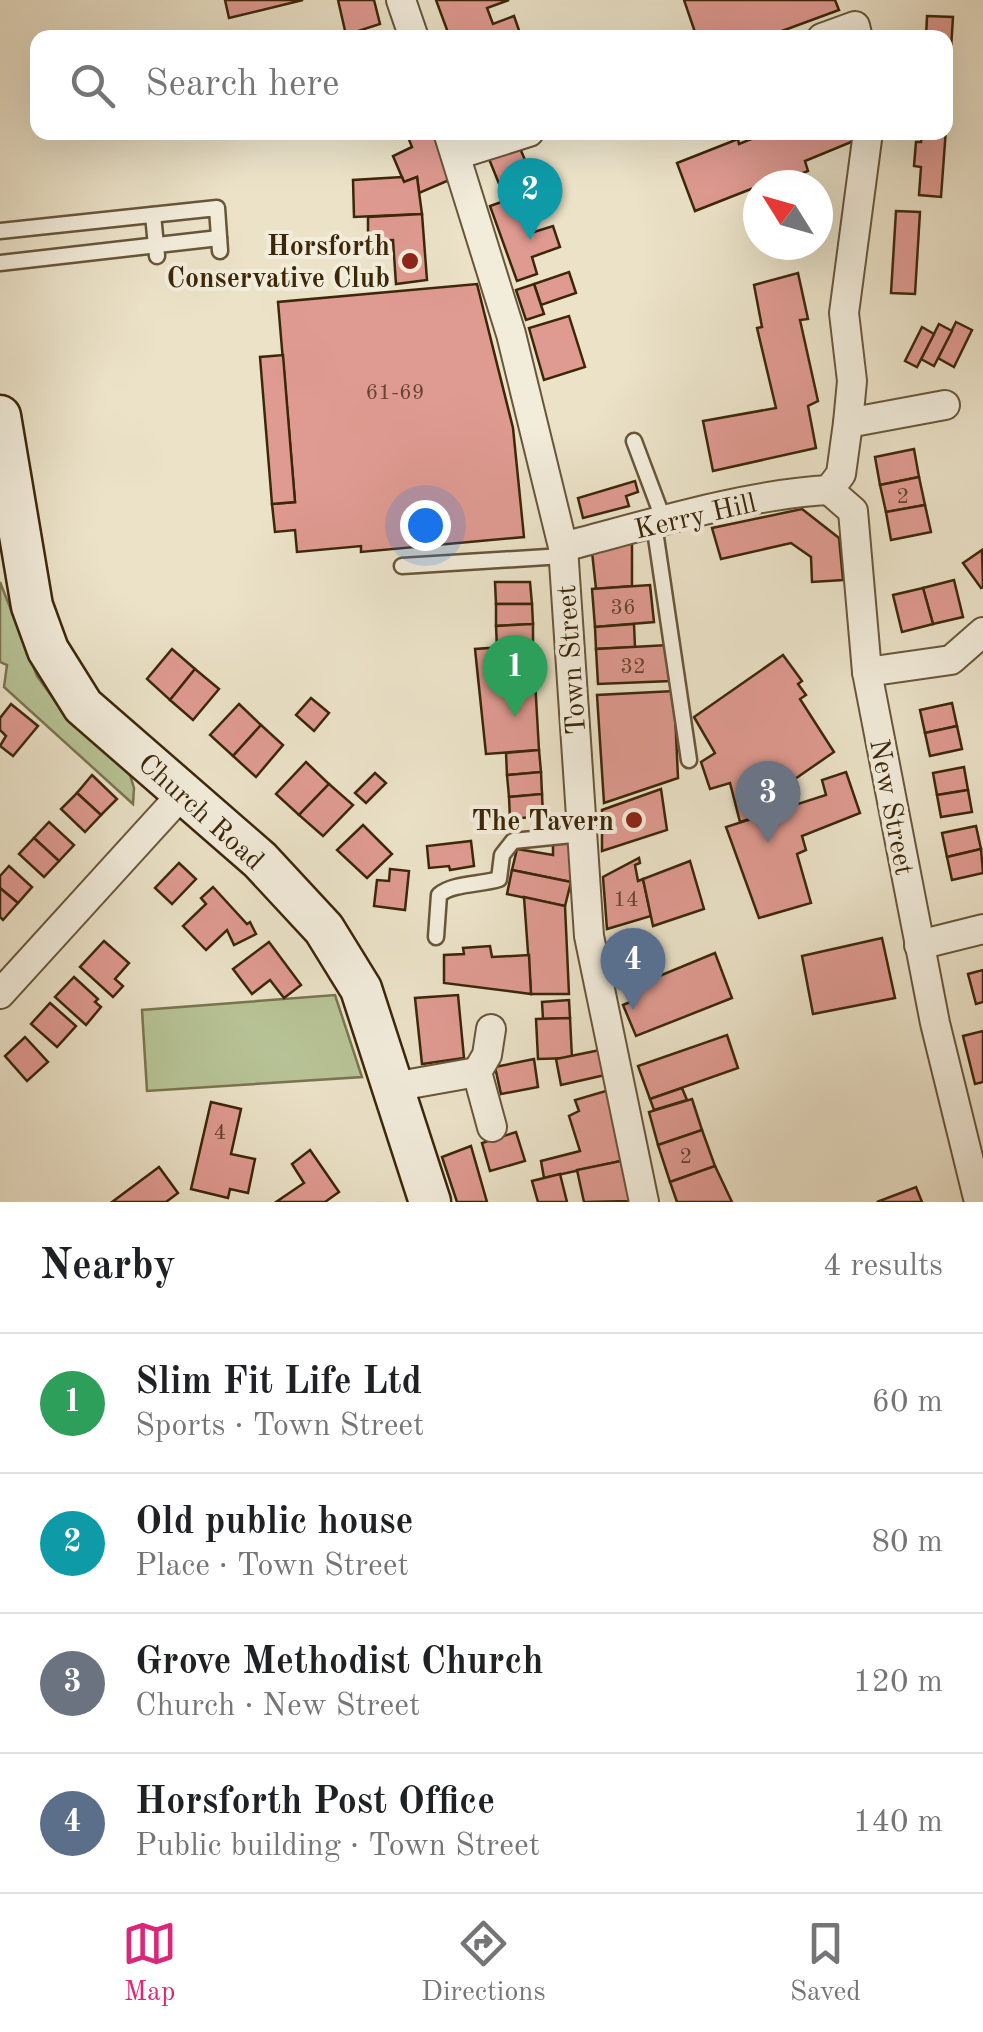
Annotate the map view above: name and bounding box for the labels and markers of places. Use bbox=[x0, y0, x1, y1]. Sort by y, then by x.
pin: 2 bbox=[498, 158, 562, 240]
place label: Horsforth Conservative Club bbox=[166, 234, 390, 294]
marker: Horsforth Conservative Club bbox=[399, 250, 421, 272]
pin: 1 bbox=[482, 634, 548, 717]
pin: 3 bbox=[736, 760, 800, 843]
place label: The Tavern bbox=[472, 809, 614, 837]
marker: The Tavern bbox=[623, 809, 645, 831]
pin: 4 bbox=[600, 928, 666, 1010]

